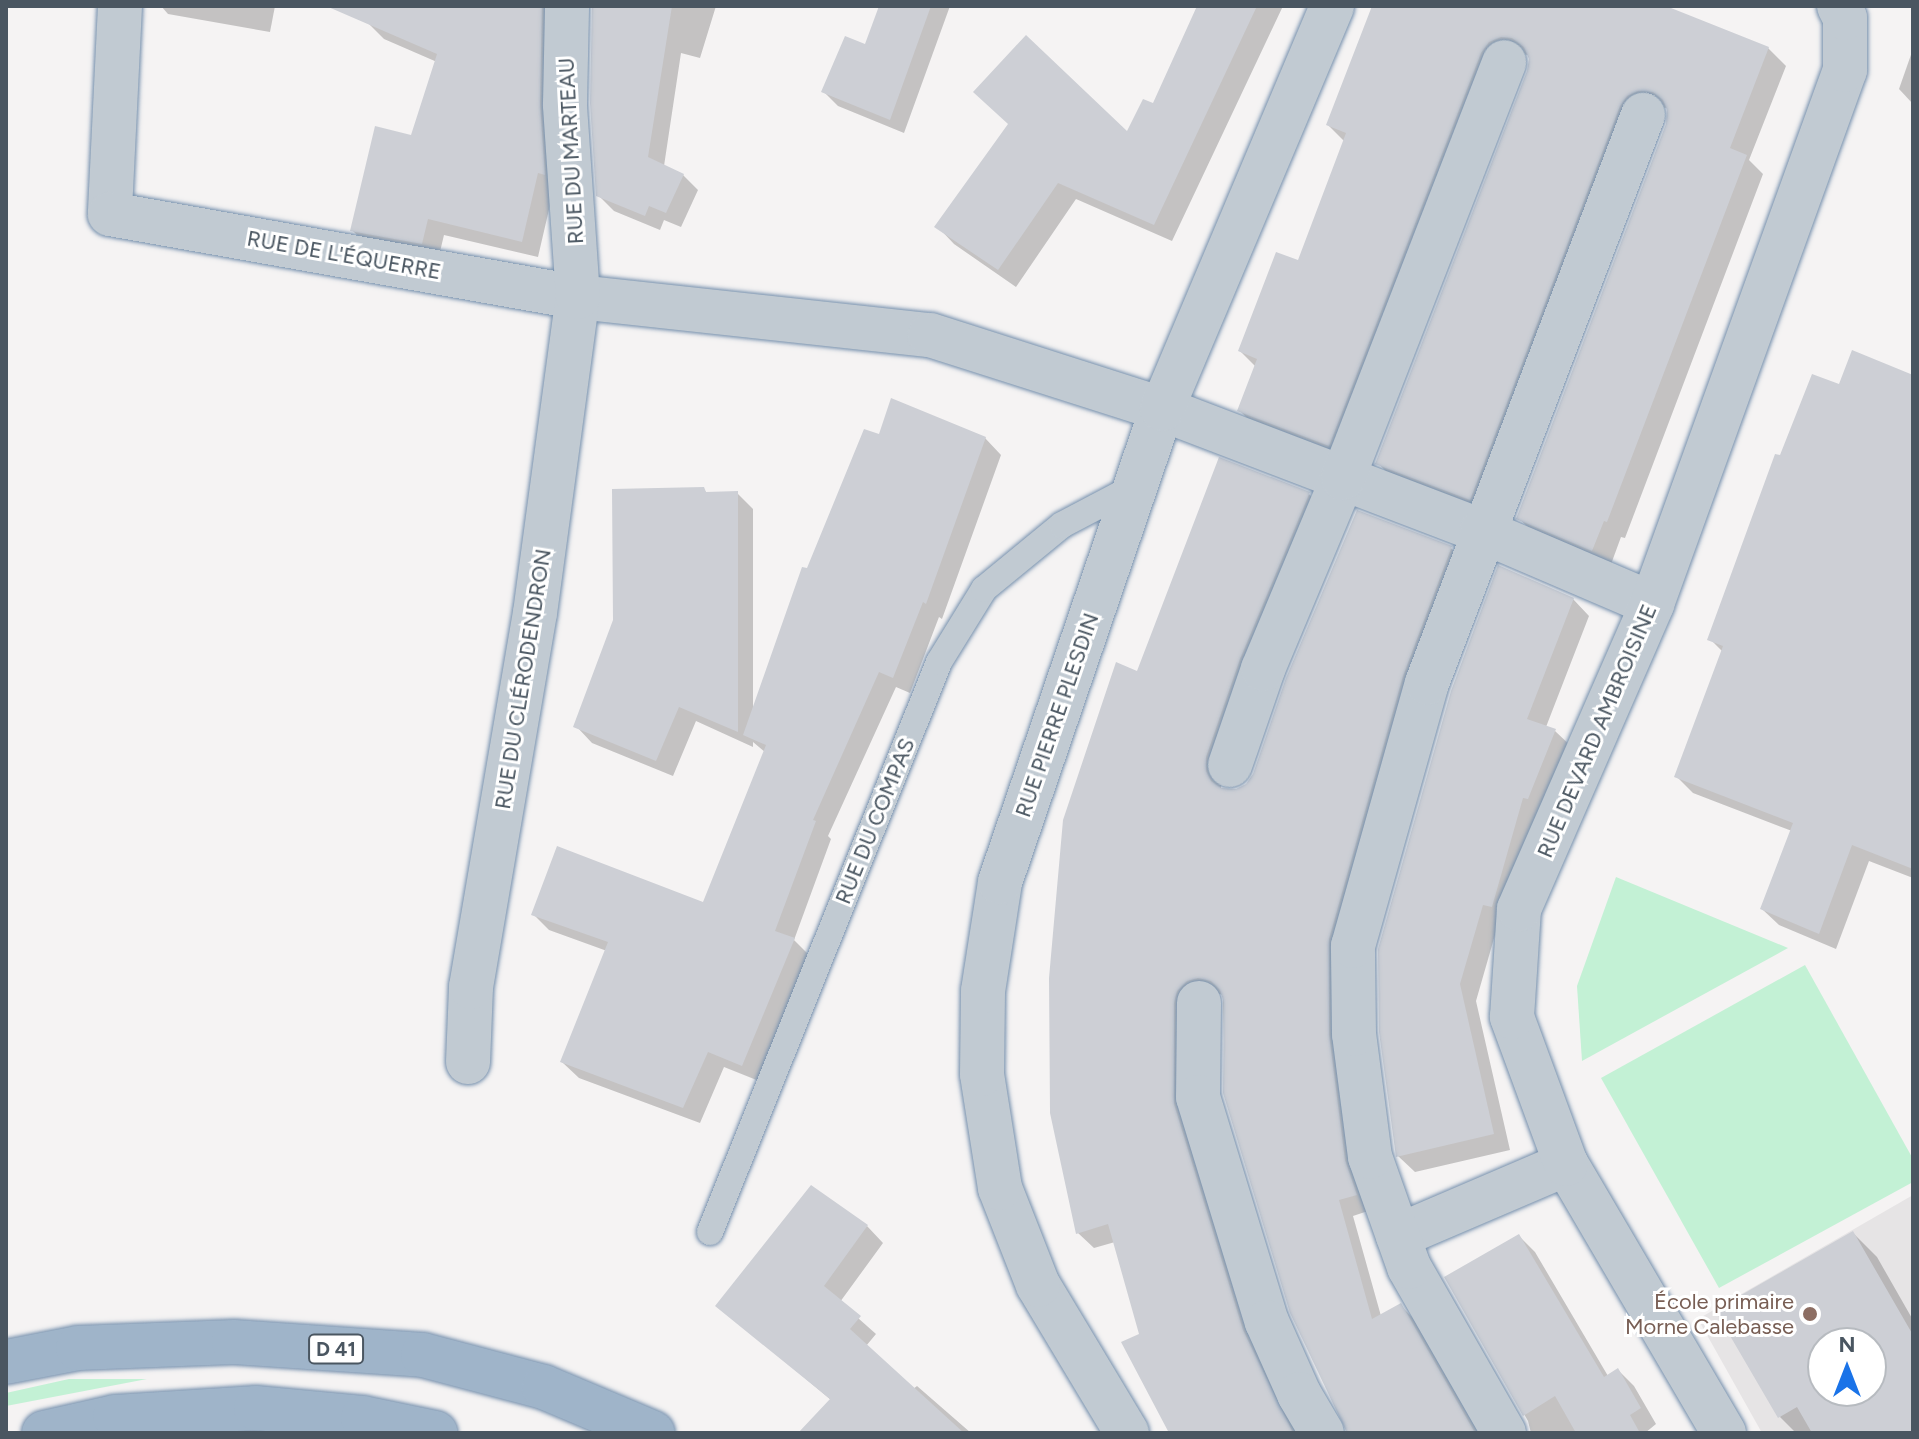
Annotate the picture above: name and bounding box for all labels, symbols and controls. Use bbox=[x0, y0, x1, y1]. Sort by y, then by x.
street label: RUE DU MARTEAU bbox=[553, 57, 589, 245]
street label: RUE DE L'ÉQUERRE bbox=[245, 225, 443, 285]
street label: RUE DU CLÉRODENDRON bbox=[489, 547, 557, 811]
street label: RUE DEVARD AMBROISINE bbox=[1532, 600, 1662, 862]
street label: RUE PIERRE PLESDIN bbox=[1010, 609, 1104, 821]
street label: RUE DU COMPAS bbox=[830, 734, 920, 908]
place label: École primaire Morne Calebasse bbox=[1625, 1288, 1794, 1340]
marker: École primaire Morne Calebasse bbox=[1801, 1305, 1819, 1323]
north arrow bbox=[1807, 1327, 1887, 1407]
text: N bbox=[1838, 1331, 1856, 1358]
road number: D 41 bbox=[308, 1333, 364, 1365]

